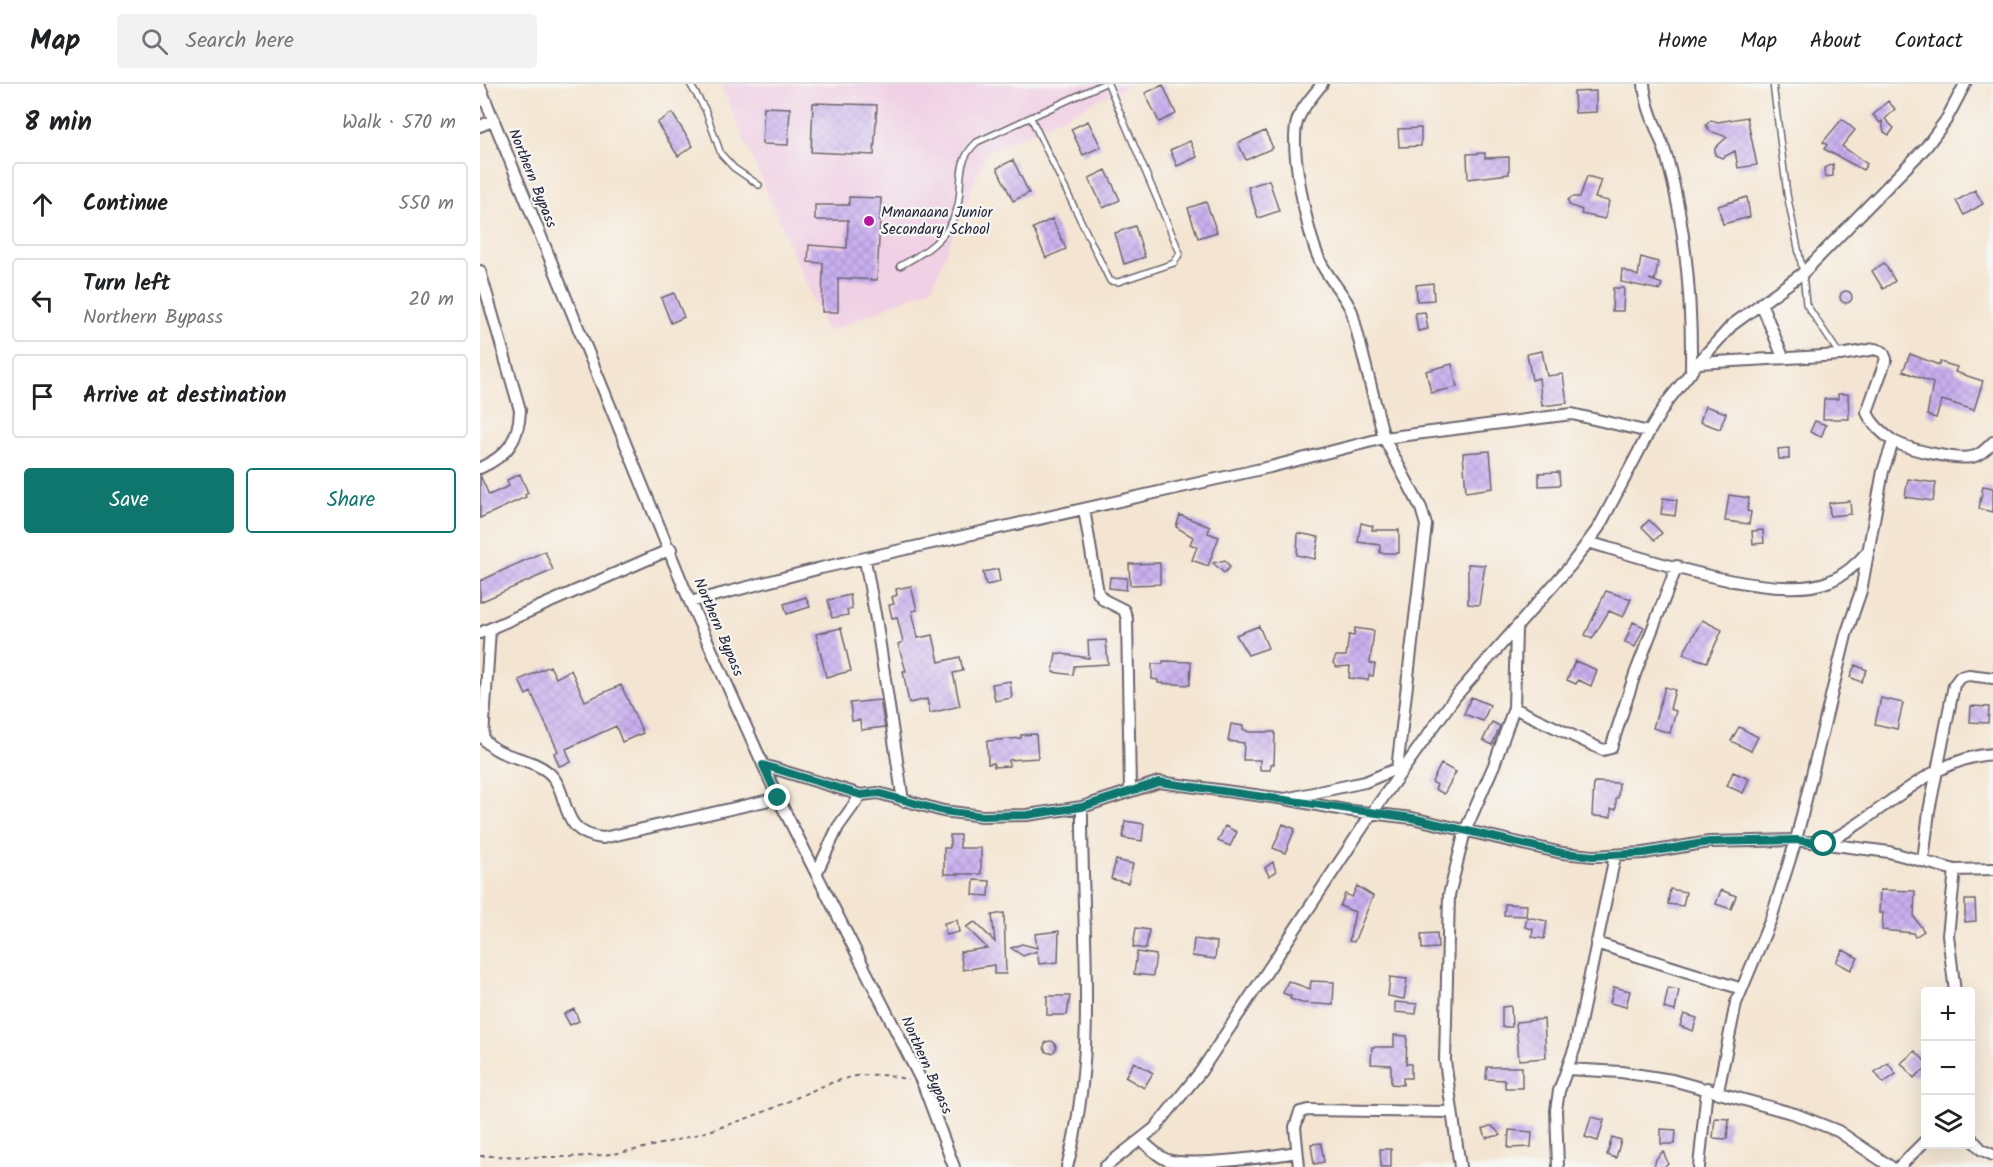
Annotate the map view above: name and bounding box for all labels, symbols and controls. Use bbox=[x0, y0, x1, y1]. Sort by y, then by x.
search box bbox=[117, 14, 537, 68]
text: Map bbox=[30, 19, 81, 64]
text: Search here bbox=[186, 24, 294, 59]
icon: search bbox=[138, 25, 171, 58]
text: Home bbox=[1658, 25, 1707, 58]
text: Map bbox=[1740, 25, 1777, 58]
text: About bbox=[1810, 25, 1861, 58]
text: Contact bbox=[1894, 25, 1963, 58]
text: 8 min bbox=[24, 102, 92, 144]
text: Walk · 570 m bbox=[342, 107, 456, 139]
street label: Northern Bypass bbox=[501, 125, 563, 232]
text: Continue bbox=[83, 187, 168, 222]
icon: ahead bbox=[26, 188, 59, 221]
text: 550 m bbox=[399, 188, 454, 220]
place label: Mmanaana Junior Secondary School bbox=[881, 201, 994, 242]
marker: Mmanaana Junior Secondary School bbox=[862, 214, 876, 228]
text: Turn left bbox=[83, 267, 170, 302]
icon: left bbox=[26, 284, 59, 317]
text: 20 m bbox=[408, 284, 454, 316]
text: Northern Bypass bbox=[83, 302, 223, 334]
text: Arrive at destination bbox=[83, 379, 286, 414]
icon: arrive bbox=[26, 380, 59, 413]
button: Save bbox=[24, 468, 234, 533]
button: Share bbox=[246, 468, 456, 533]
street label: Northern Bypass bbox=[687, 574, 750, 681]
route end bbox=[764, 784, 790, 810]
route start bbox=[1810, 830, 1836, 856]
map controls bbox=[1921, 987, 1975, 1149]
button: + bbox=[1921, 987, 1975, 1041]
street label: Northern Bypass bbox=[894, 1013, 959, 1119]
button: − bbox=[1921, 1041, 1975, 1095]
button: layers bbox=[1921, 1095, 1975, 1149]

